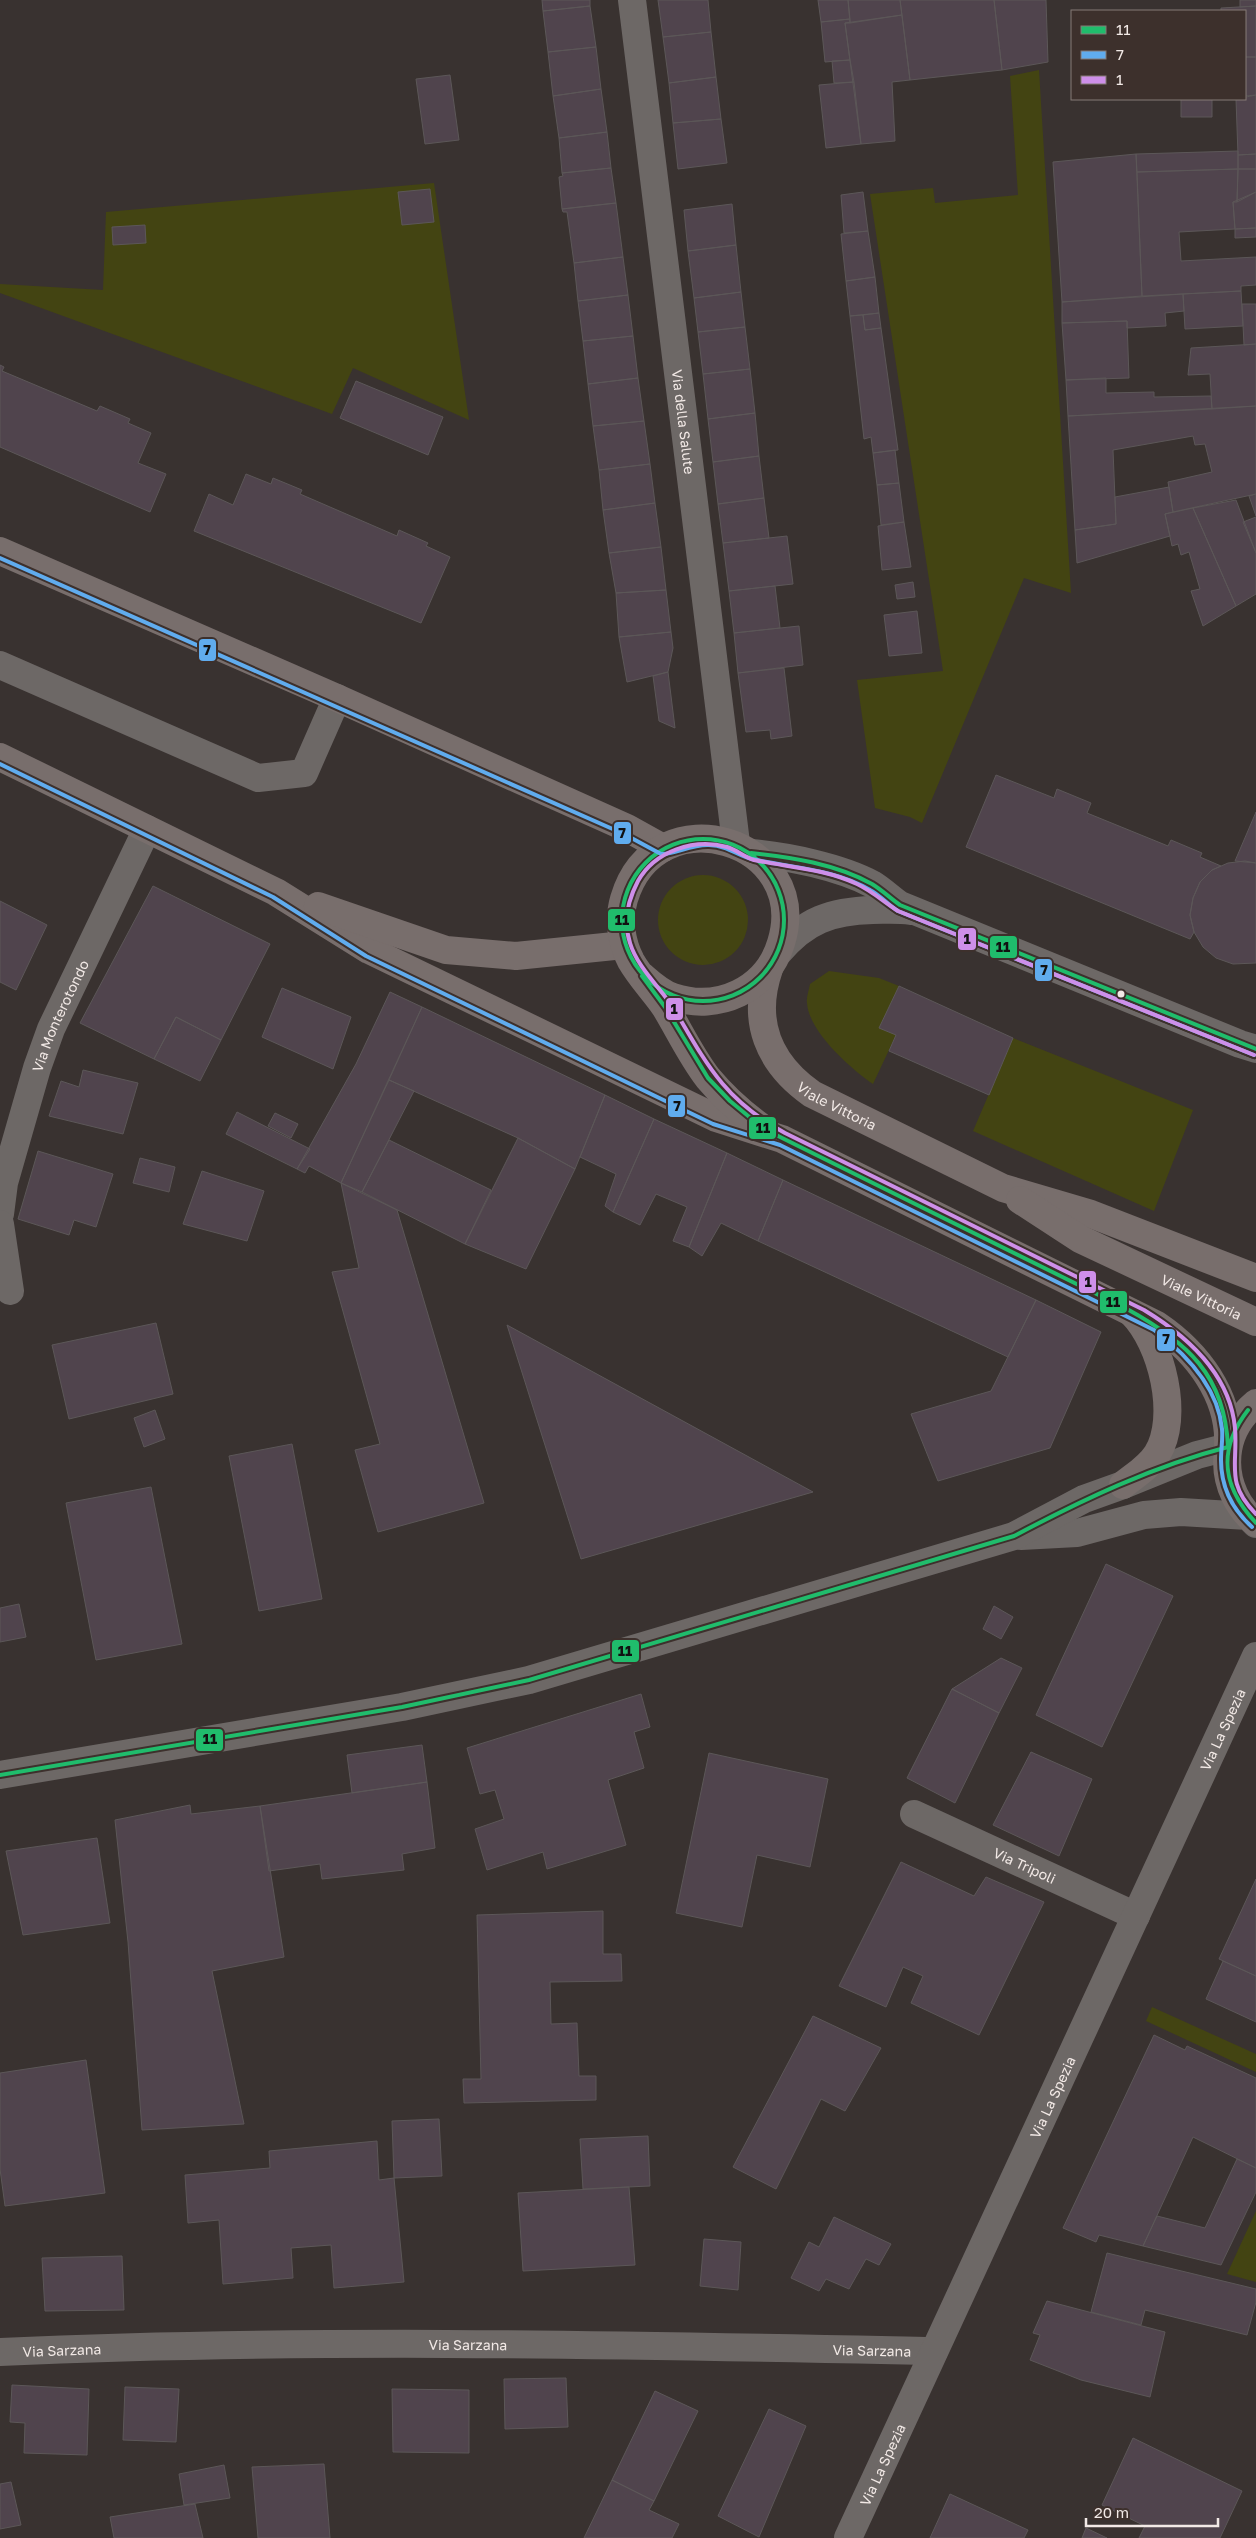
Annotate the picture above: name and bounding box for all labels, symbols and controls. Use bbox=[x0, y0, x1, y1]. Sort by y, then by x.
legend bbox=[1071, 10, 1246, 100]
text: 11 bbox=[1116, 20, 1131, 38]
text: 7 bbox=[1116, 45, 1124, 63]
text: 1 bbox=[1116, 70, 1123, 88]
street label: Via della Salute bbox=[669, 369, 699, 475]
line badge: 7 bbox=[198, 638, 217, 662]
text: 7 bbox=[203, 641, 211, 658]
line badge: 7 bbox=[613, 821, 632, 845]
text: 7 bbox=[618, 824, 626, 841]
line badge: 11 bbox=[607, 908, 636, 932]
text: 11 bbox=[615, 911, 629, 928]
line badge: 1 bbox=[957, 927, 977, 951]
text: 1 bbox=[963, 930, 971, 947]
line badge: 11 bbox=[989, 935, 1018, 959]
text: 11 bbox=[996, 938, 1010, 955]
street label: Via Monterotondo bbox=[28, 957, 92, 1074]
line badge: 7 bbox=[1034, 958, 1053, 982]
text: 7 bbox=[1040, 961, 1048, 978]
unlabelled marker bbox=[1116, 989, 1126, 999]
line badge: 1 bbox=[665, 997, 684, 1021]
text: 1 bbox=[670, 1000, 678, 1017]
street label: Viale Vittoria bbox=[794, 1078, 879, 1133]
line badge: 7 bbox=[667, 1094, 686, 1118]
text: 7 bbox=[673, 1097, 681, 1114]
line badge: 11 bbox=[748, 1116, 777, 1140]
text: 11 bbox=[756, 1119, 770, 1136]
line badge: 1 bbox=[1078, 1270, 1097, 1294]
street label: Viale Vittoria bbox=[1159, 1270, 1244, 1323]
text: 1 bbox=[1084, 1273, 1092, 1290]
line badge: 11 bbox=[1099, 1290, 1128, 1314]
text: 11 bbox=[1106, 1293, 1120, 1310]
line badge: 7 bbox=[1156, 1328, 1176, 1352]
text: 7 bbox=[1162, 1330, 1170, 1347]
line badge: 11 bbox=[611, 1639, 640, 1663]
text: 11 bbox=[618, 1642, 632, 1659]
street label: Via La Spezia bbox=[1196, 1686, 1248, 1773]
line badge: 11 bbox=[195, 1728, 224, 1752]
text: 11 bbox=[203, 1730, 217, 1747]
street label: Via Tripoli bbox=[991, 1843, 1059, 1887]
street label: Via La Spezia bbox=[1026, 2053, 1078, 2141]
street label: Via Sarzana bbox=[429, 2335, 507, 2353]
street label: Via Sarzana bbox=[22, 2340, 102, 2360]
street label: Via Sarzana bbox=[832, 2341, 911, 2359]
street label: Via La Spezia bbox=[856, 2421, 908, 2508]
scale bar bbox=[1086, 2496, 1218, 2528]
text: 20 m bbox=[1094, 2503, 1129, 2521]

